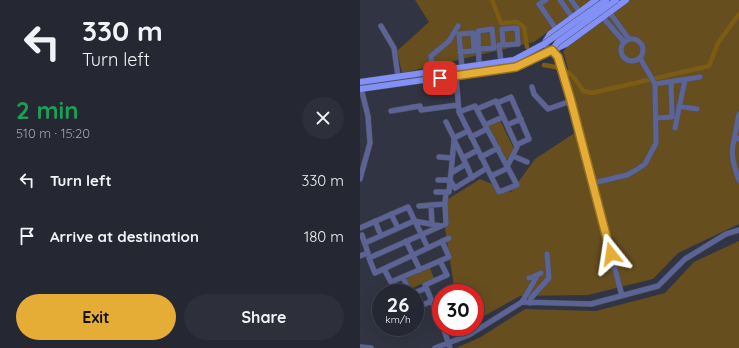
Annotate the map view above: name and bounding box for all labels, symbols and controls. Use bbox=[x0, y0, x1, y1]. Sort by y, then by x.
text: 330 m bbox=[82, 13, 163, 48]
icon: left bbox=[16, 16, 68, 68]
text: Turn left bbox=[82, 48, 150, 71]
pin bbox=[423, 61, 457, 95]
icon: arrive bbox=[429, 67, 451, 89]
text: 2 min bbox=[16, 95, 78, 125]
button: close bbox=[302, 97, 344, 139]
text: 510 m · 15:20 bbox=[16, 125, 90, 141]
icon: left bbox=[16, 169, 38, 191]
text: Turn left bbox=[50, 171, 112, 190]
text: 330 m bbox=[302, 171, 344, 190]
icon: arrive bbox=[16, 225, 38, 247]
text: Arrive at destination bbox=[50, 227, 199, 246]
text: 180 m bbox=[304, 227, 344, 246]
position arrow bbox=[590, 233, 632, 275]
speed limit sign: 30 bbox=[432, 284, 484, 336]
text: 26 bbox=[387, 292, 409, 317]
button: Exit bbox=[16, 294, 176, 340]
button: Share bbox=[184, 294, 344, 340]
text: km/h bbox=[385, 313, 411, 326]

